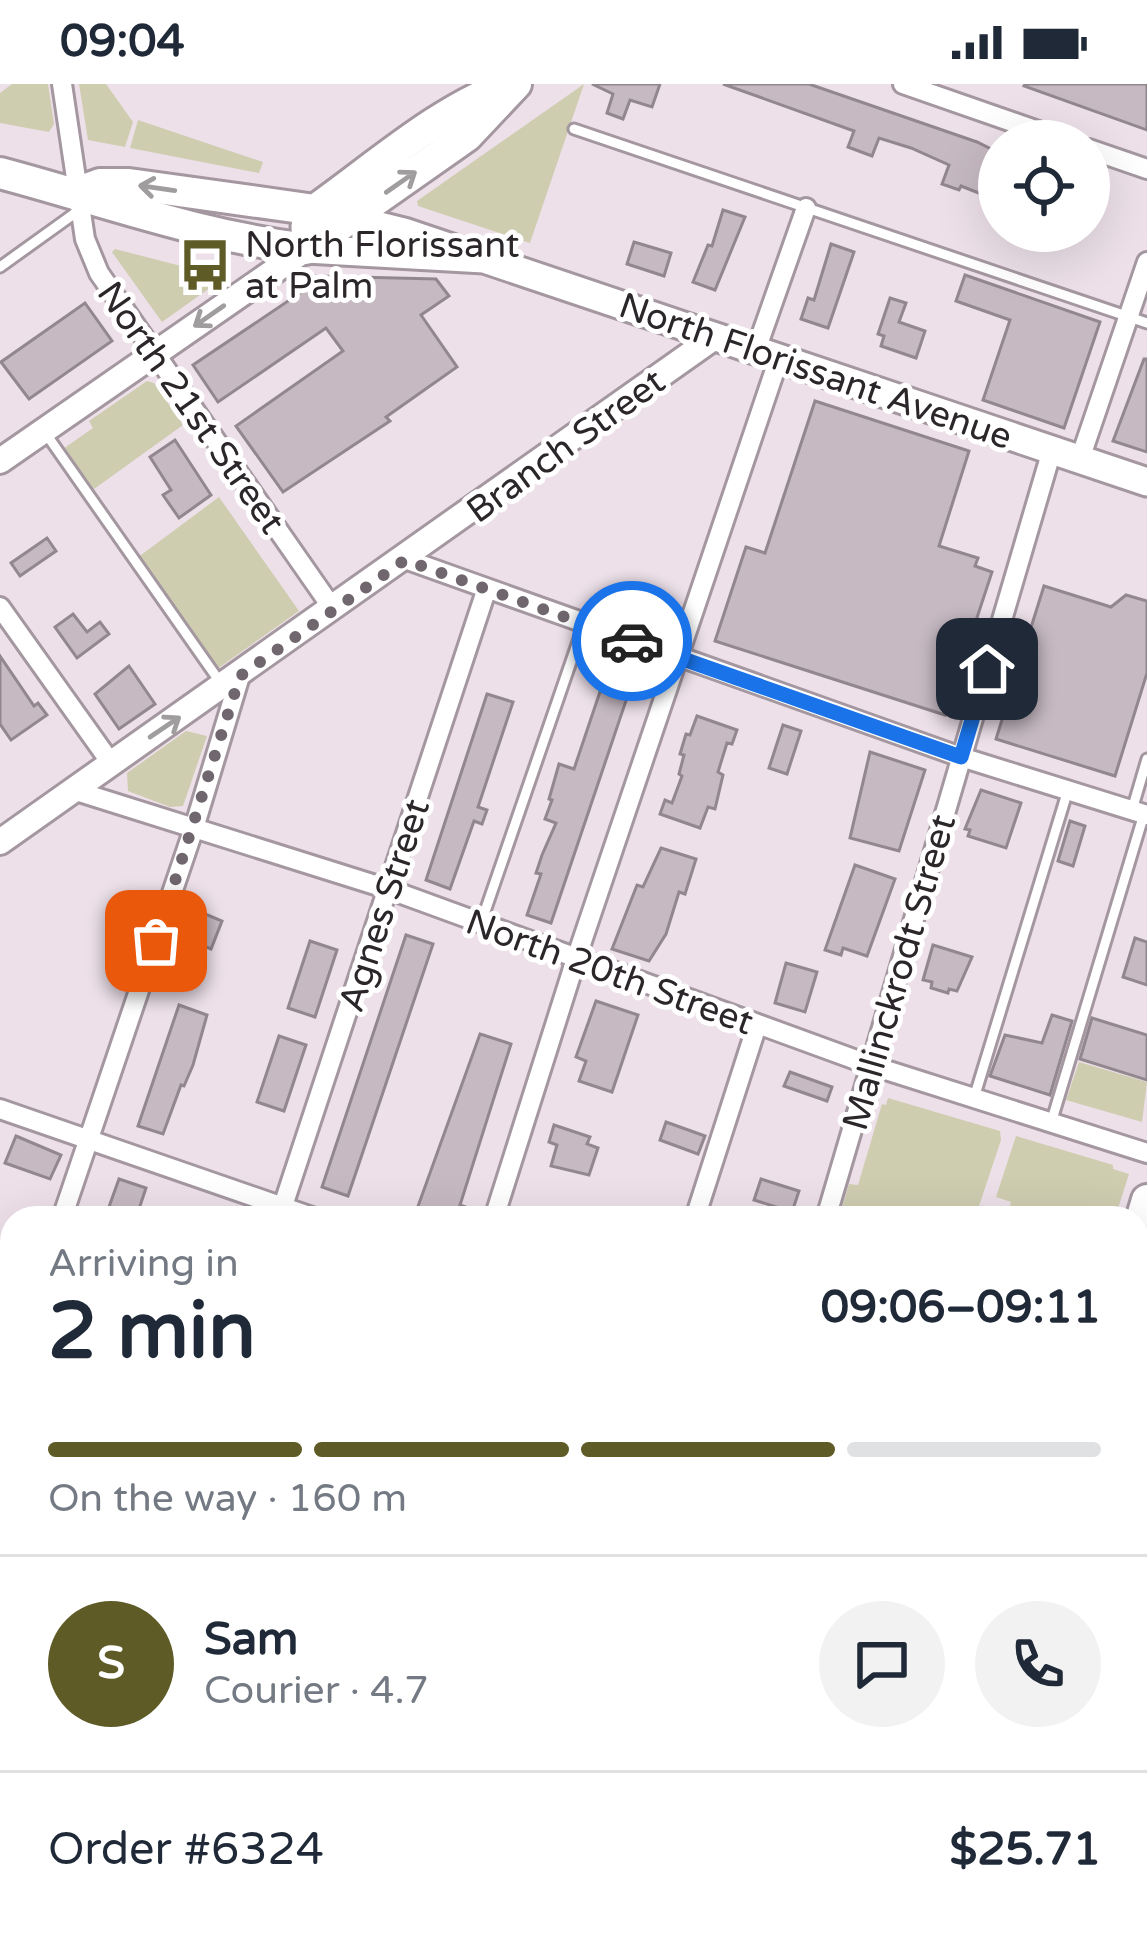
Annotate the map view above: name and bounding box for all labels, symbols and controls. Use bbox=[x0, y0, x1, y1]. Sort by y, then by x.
text: 09:04 bbox=[60, 15, 185, 69]
map controls bbox=[978, 120, 1110, 252]
button: locate bbox=[978, 120, 1110, 252]
one-way arrow bbox=[384, 170, 418, 195]
one-way arrow bbox=[139, 176, 178, 199]
place label: North Florissant at Palm bbox=[245, 224, 519, 308]
bus stop icon: North Florissant at Palm bbox=[176, 236, 234, 294]
street label: North 21st Street bbox=[88, 274, 294, 542]
street label: North Florissant Avenue bbox=[613, 284, 1018, 459]
one-way arrow bbox=[193, 303, 227, 328]
street label: Branch Street bbox=[459, 360, 673, 532]
courier bbox=[572, 581, 692, 701]
icon: car bbox=[599, 608, 665, 674]
pin bbox=[936, 618, 1038, 720]
icon: home bbox=[954, 636, 1020, 702]
one-way arrow bbox=[147, 715, 181, 740]
street label: Agnes Street bbox=[330, 794, 439, 1017]
street label: Mallinckrodt Street bbox=[834, 810, 965, 1135]
pin bbox=[105, 890, 207, 992]
street label: North 20th Street bbox=[460, 901, 759, 1044]
icon: bag bbox=[123, 908, 189, 974]
text: Arriving in bbox=[48, 1240, 239, 1287]
text: 09:06–09:11 bbox=[821, 1281, 1101, 1335]
text: 2 min bbox=[48, 1285, 256, 1379]
text: On the way · 160 m bbox=[48, 1475, 407, 1522]
button: chat bbox=[819, 1601, 945, 1727]
button: phone bbox=[975, 1601, 1101, 1727]
text: Sam bbox=[204, 1613, 298, 1667]
text: S bbox=[97, 1637, 125, 1691]
text: Courier · 4.7 bbox=[204, 1667, 429, 1714]
text: Order #6324 bbox=[48, 1823, 324, 1877]
text: $25.71 bbox=[949, 1823, 1101, 1877]

